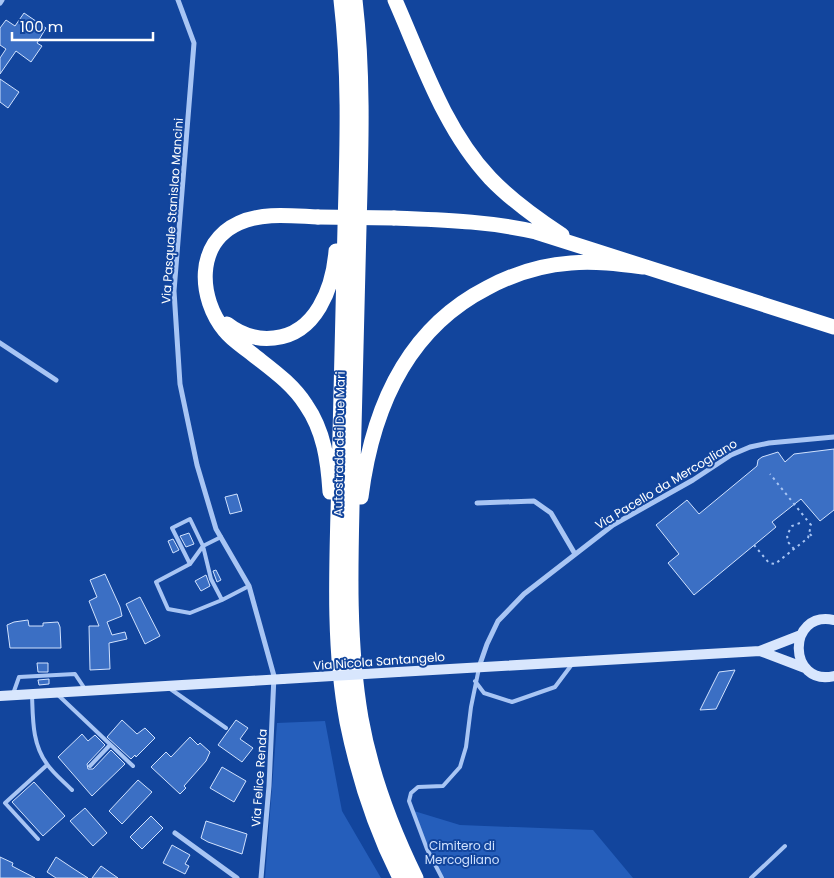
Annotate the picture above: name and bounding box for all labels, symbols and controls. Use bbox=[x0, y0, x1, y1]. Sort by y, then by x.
scale bar bbox=[12, 10, 154, 42]
text: 100 m bbox=[20, 16, 63, 37]
street label: Via Pasquale Stanislao Mancini bbox=[157, 117, 187, 305]
street label: Autostrada dei Due Mari bbox=[329, 371, 349, 517]
street label: Via Pacello da Mercogliano bbox=[592, 435, 741, 533]
street label: Via Nicola Santangelo bbox=[312, 648, 446, 674]
street label: Via Felice Renda bbox=[247, 728, 271, 828]
park label: Cimitero di Mercogliano bbox=[425, 837, 500, 868]

